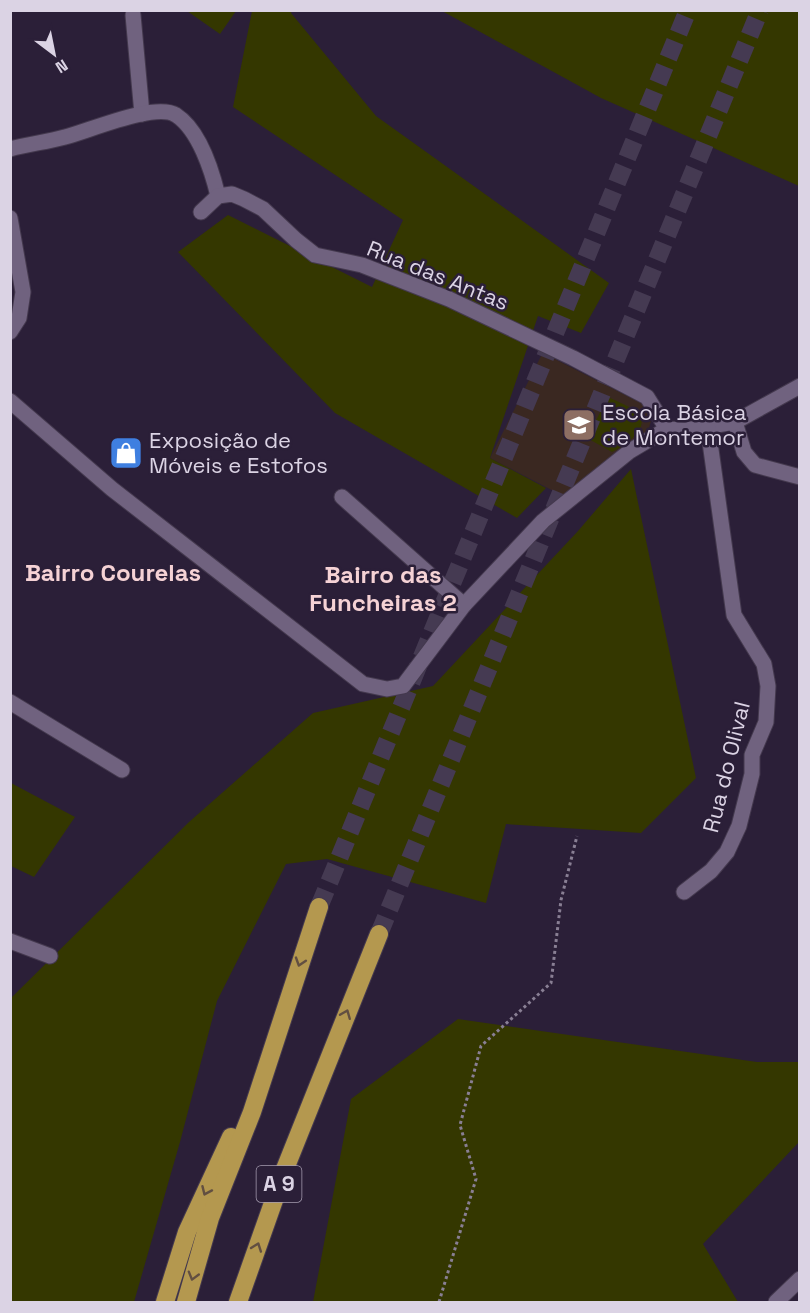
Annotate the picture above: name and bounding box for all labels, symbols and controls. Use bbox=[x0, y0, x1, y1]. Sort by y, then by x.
north arrow bbox=[24, 24, 84, 84]
text: N bbox=[52, 55, 72, 78]
street label: Rua das Antas bbox=[363, 234, 513, 316]
place label: Escola Básica de Montemor bbox=[602, 398, 747, 451]
school or university icon: Escola Básica de Montemor bbox=[561, 407, 597, 443]
place label: Exposição de Móveis e Estofos bbox=[149, 426, 328, 479]
shop icon: Exposição de Móveis e Estofos bbox=[108, 435, 144, 471]
district label: Bairro Courelas bbox=[25, 557, 201, 588]
district label: Bairro das Funcheiras 2 bbox=[309, 559, 457, 618]
street label: Rua do Olival bbox=[696, 699, 756, 835]
one-way arrow bbox=[295, 956, 308, 967]
one-way arrow bbox=[339, 1009, 351, 1020]
road number: A 9 bbox=[256, 1166, 302, 1202]
one-way arrow bbox=[201, 1184, 213, 1195]
one-way arrow bbox=[249, 1242, 262, 1253]
one-way arrow bbox=[188, 1271, 200, 1281]

